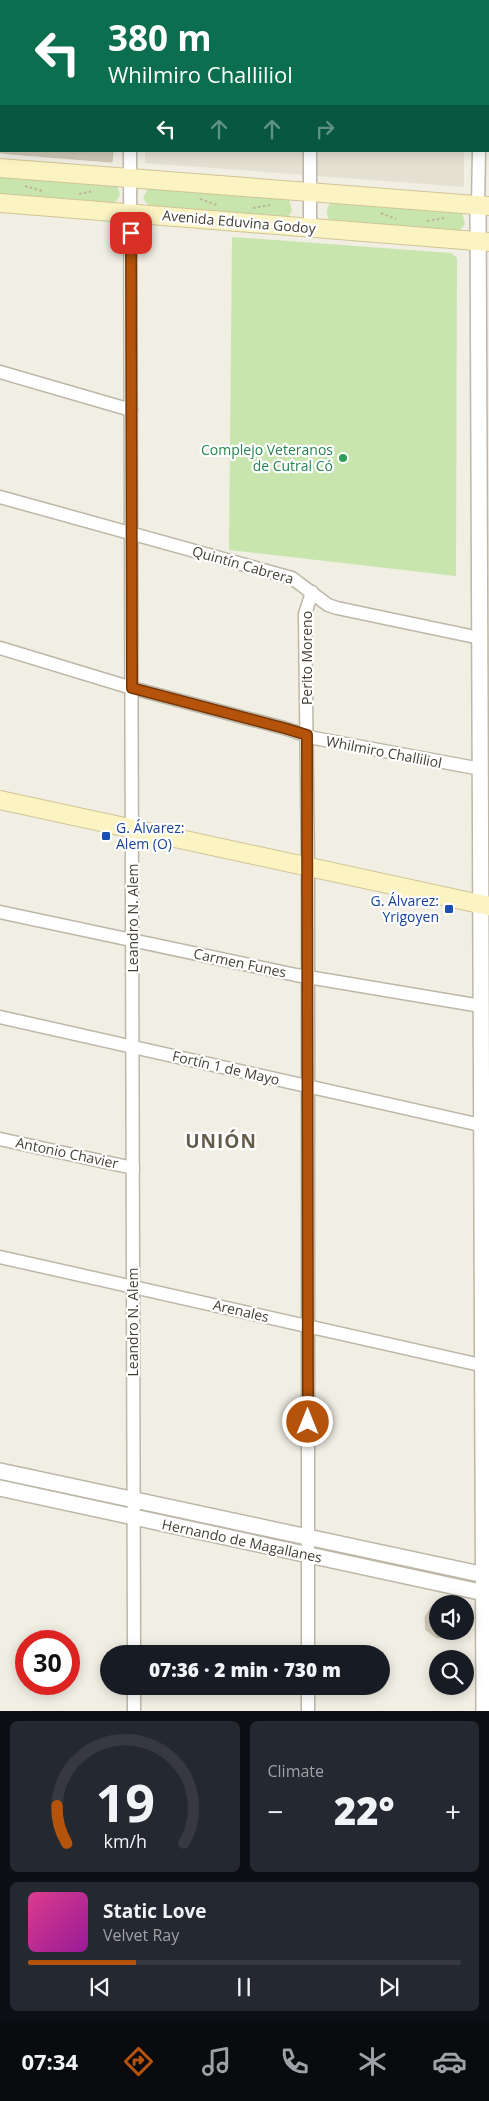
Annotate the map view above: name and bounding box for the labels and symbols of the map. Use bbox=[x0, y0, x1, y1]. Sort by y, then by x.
street label: Avenida Eduvina Godoy bbox=[162, 205, 317, 238]
pin bbox=[110, 212, 152, 254]
place label: Complejo Veteranos de Cutral Có bbox=[201, 440, 333, 475]
marker: Complejo Veteranos de Cutral Có bbox=[337, 452, 349, 464]
street label: Quintín Cabrera bbox=[190, 541, 296, 588]
street label: Perito Moreno bbox=[297, 611, 316, 705]
street label: Whilmiro Challiliol bbox=[325, 731, 444, 772]
place label: G. Álvarez: Alem (O) bbox=[116, 818, 184, 853]
marker: G. Álvarez: Alem (O) bbox=[100, 830, 112, 842]
street label: Leandro N. Alem bbox=[123, 864, 142, 972]
place label: G. Álvarez: Yrigoyen bbox=[371, 891, 439, 926]
marker: G. Álvarez: Yrigoyen bbox=[443, 903, 455, 915]
street label: Carmen Funes bbox=[192, 943, 289, 982]
street label: Fortín 1 de Mayo bbox=[171, 1046, 282, 1089]
district label: UNIÓN bbox=[185, 1128, 257, 1154]
street label: Antonio Chavier bbox=[14, 1132, 120, 1173]
street label: Leandro N. Alem bbox=[123, 1268, 142, 1376]
street label: Arenales bbox=[211, 1295, 271, 1326]
position arrow bbox=[281, 1395, 333, 1447]
street label: Hernando de Magallanes bbox=[160, 1514, 324, 1567]
speed limit sign: 30 bbox=[15, 1630, 80, 1695]

